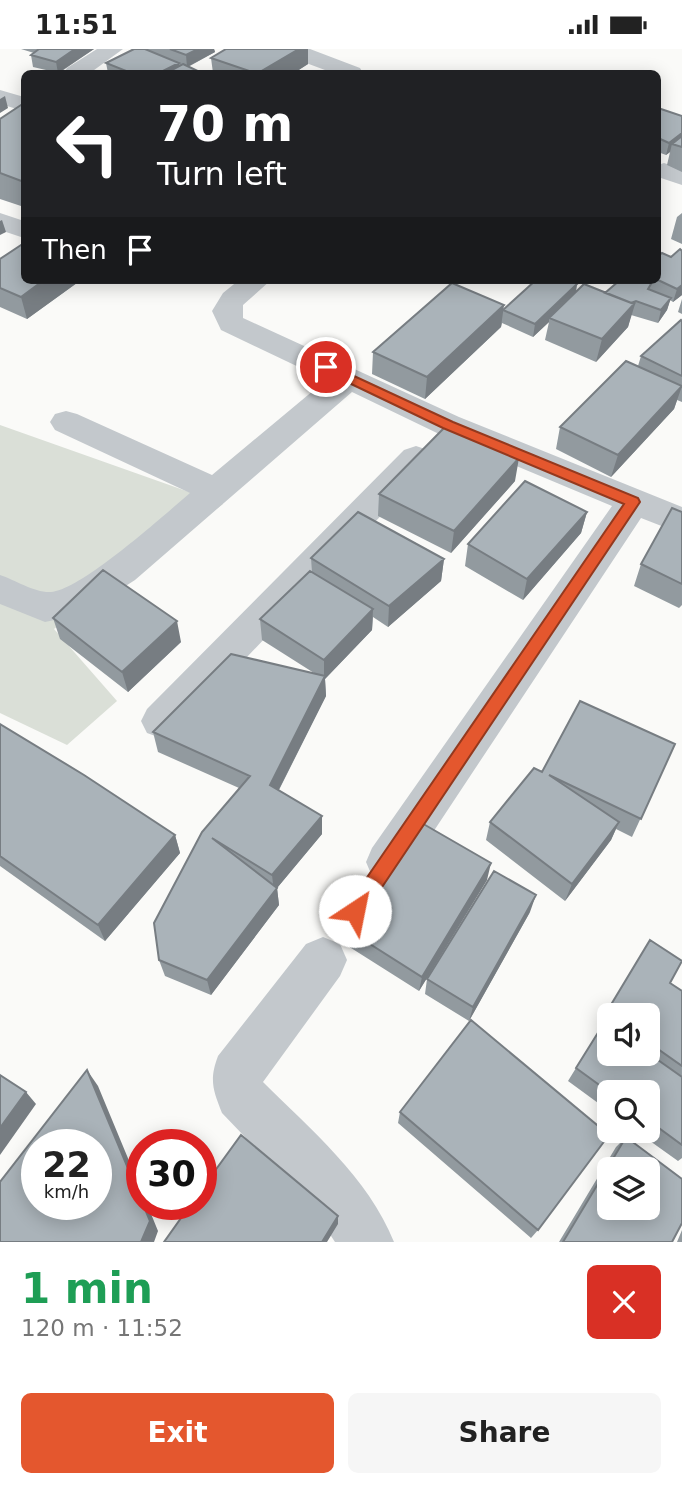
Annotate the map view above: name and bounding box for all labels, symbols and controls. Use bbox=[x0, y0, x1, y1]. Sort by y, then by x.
text: 11:51 bbox=[35, 10, 118, 40]
text: 70 m bbox=[157, 96, 293, 153]
icon: left bbox=[42, 98, 133, 189]
text: Turn left bbox=[157, 155, 287, 193]
icon: arrive bbox=[121, 231, 159, 269]
text: Then bbox=[42, 235, 107, 265]
pin bbox=[296, 337, 356, 397]
icon: arrive bbox=[307, 348, 345, 386]
position arrow bbox=[318, 874, 392, 948]
map controls bbox=[597, 1003, 660, 1220]
button: sound bbox=[597, 1003, 660, 1066]
button: search bbox=[597, 1080, 660, 1143]
speed limit sign: 30 bbox=[126, 1129, 217, 1220]
text: 22 bbox=[42, 1145, 91, 1185]
button: layers bbox=[597, 1157, 660, 1220]
text: km/h bbox=[44, 1181, 89, 1202]
text: 1 min bbox=[21, 1264, 153, 1313]
button: close bbox=[587, 1265, 661, 1339]
text: 120 m · 11:52 bbox=[21, 1315, 183, 1341]
button: Exit bbox=[21, 1393, 334, 1473]
button: Share bbox=[348, 1393, 661, 1473]

